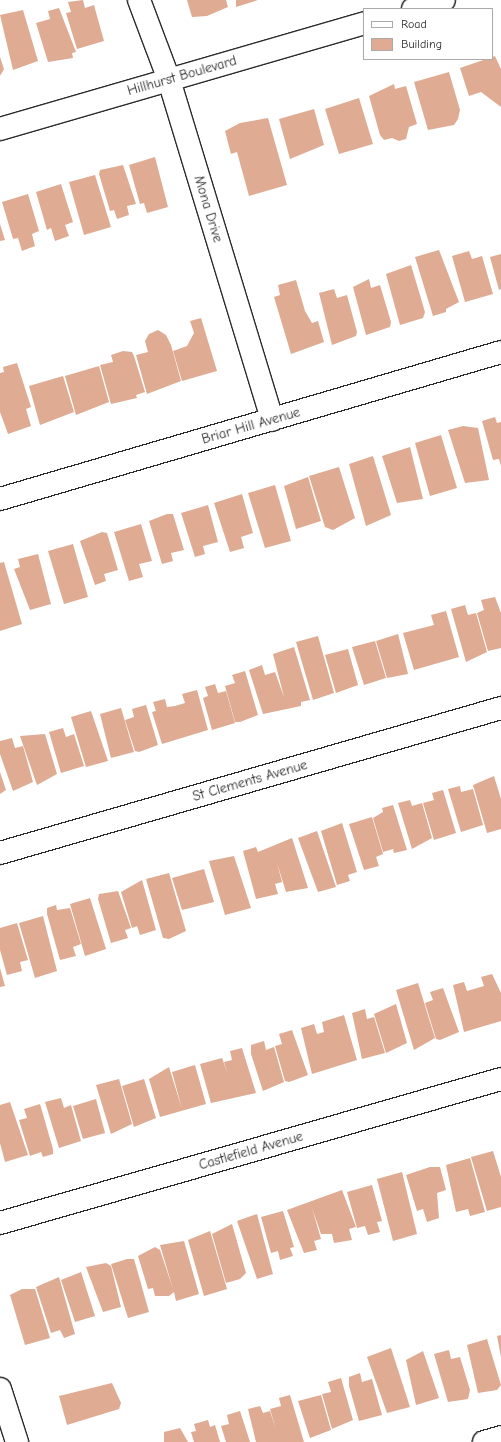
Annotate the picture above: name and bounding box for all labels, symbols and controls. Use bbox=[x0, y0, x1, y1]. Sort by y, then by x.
legend bbox=[363, 8, 493, 60]
text: Road bbox=[401, 17, 427, 31]
text: Building bbox=[401, 37, 442, 51]
street label: Hillhurst Boulevard bbox=[125, 52, 239, 100]
street label: Mona Drive bbox=[190, 174, 226, 244]
street label: Briar Hill Avenue bbox=[200, 404, 302, 448]
street label: St Clements Avenue bbox=[191, 757, 309, 805]
street label: Castlefield Avenue bbox=[197, 1128, 305, 1174]

